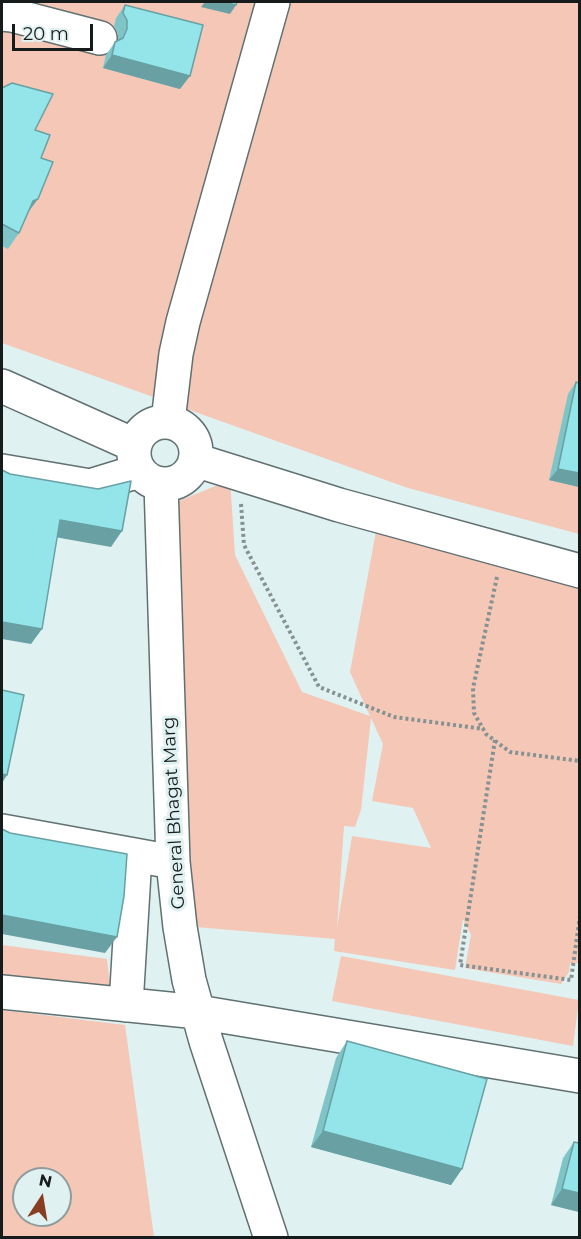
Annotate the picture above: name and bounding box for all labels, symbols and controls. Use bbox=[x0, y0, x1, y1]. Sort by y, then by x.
scale bar bbox=[15, 12, 96, 50]
text: 20 m bbox=[23, 23, 69, 45]
street label: General Bhagat Marg bbox=[158, 716, 190, 910]
north arrow bbox=[12, 1167, 72, 1227]
text: N bbox=[37, 1170, 54, 1191]

